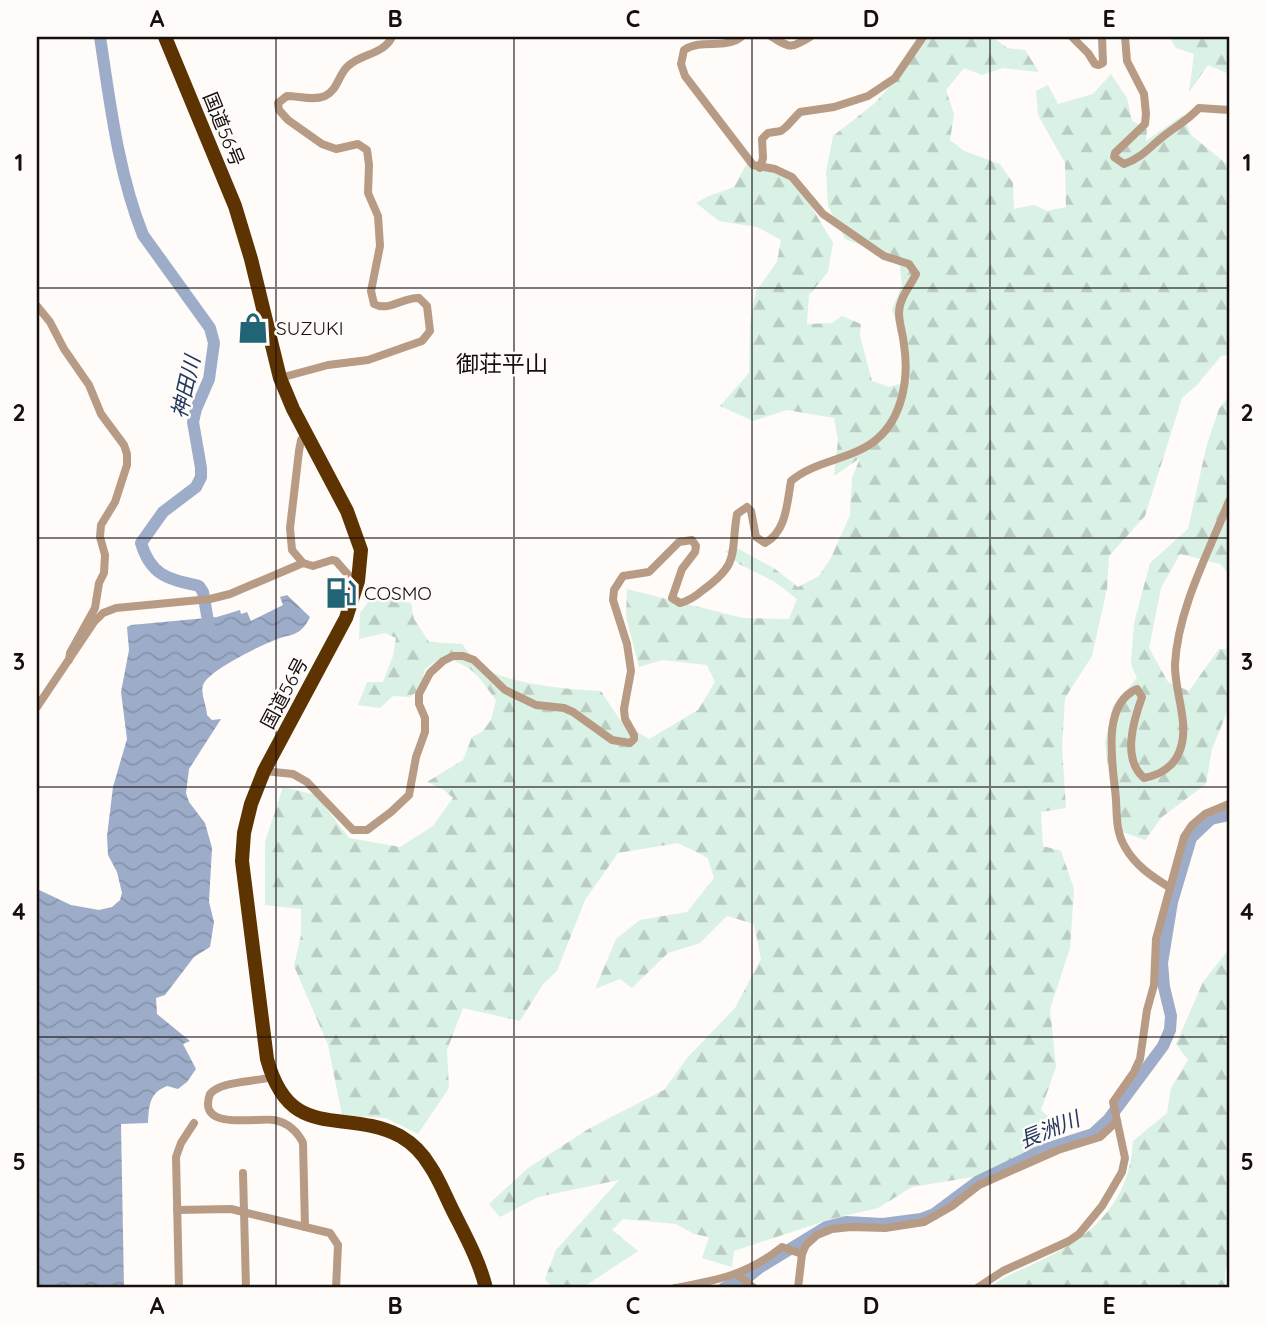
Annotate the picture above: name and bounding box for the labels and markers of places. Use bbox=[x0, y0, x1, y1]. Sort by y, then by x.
shop icon: SUZUKI bbox=[236, 311, 270, 345]
place label: SUZUKI bbox=[276, 316, 344, 340]
fuel station icon: COSMO bbox=[324, 576, 358, 610]
place label: COSMO bbox=[364, 581, 432, 605]

